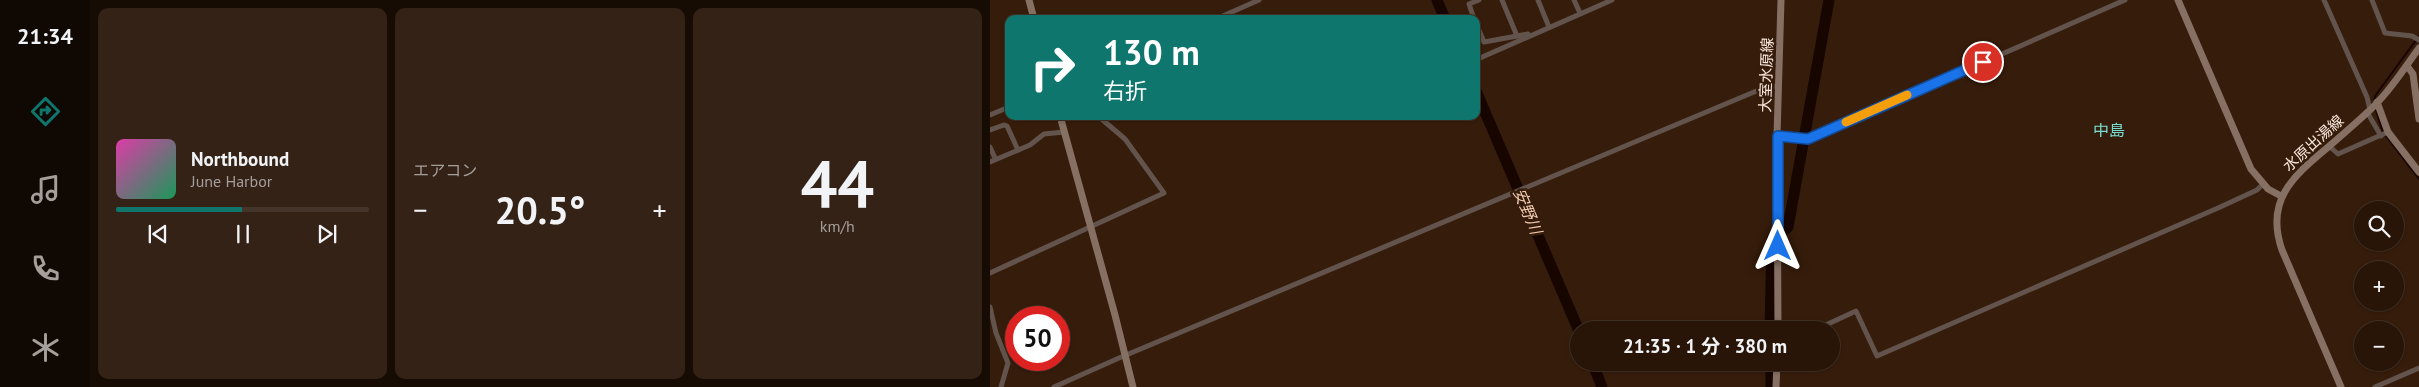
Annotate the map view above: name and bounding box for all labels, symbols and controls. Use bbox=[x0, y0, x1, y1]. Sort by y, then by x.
text: 21:34 bbox=[17, 22, 73, 50]
text: 130 m bbox=[1103, 29, 1200, 75]
icon: right bbox=[1020, 35, 1085, 100]
street label: 大室水原線 bbox=[1755, 37, 1777, 113]
pin bbox=[1962, 41, 2004, 83]
icon: arrive bbox=[1969, 48, 1997, 76]
text: 右折 bbox=[1103, 77, 1147, 105]
icon: directions bbox=[28, 94, 63, 129]
street label: 水原出湯線 bbox=[2279, 111, 2347, 175]
district label: 中島 bbox=[2093, 120, 2125, 140]
text: 44 bbox=[800, 141, 874, 225]
text: Northbound bbox=[191, 147, 289, 171]
text: エアコン bbox=[413, 160, 477, 180]
text: June Harbor bbox=[191, 171, 272, 191]
icon: music bbox=[28, 172, 63, 207]
text: 20.5° bbox=[495, 185, 585, 234]
water label: 安野川 bbox=[1509, 185, 1547, 239]
text: − bbox=[413, 191, 427, 228]
text: + bbox=[653, 191, 667, 228]
map controls bbox=[2354, 201, 2404, 371]
button: search bbox=[2354, 201, 2404, 251]
text: km/h bbox=[820, 216, 855, 236]
position arrow bbox=[1751, 219, 1803, 271]
icon: previous bbox=[144, 220, 172, 248]
icon: pause bbox=[229, 220, 257, 248]
icon: next bbox=[313, 220, 341, 248]
icon: phone bbox=[28, 251, 63, 286]
button: + bbox=[2354, 261, 2404, 311]
speed limit sign: 50 bbox=[1005, 306, 1070, 371]
button: − bbox=[2354, 321, 2404, 371]
icon: climate bbox=[28, 330, 63, 365]
text: 21:35 · 1 分 · 380 m bbox=[1623, 334, 1787, 358]

